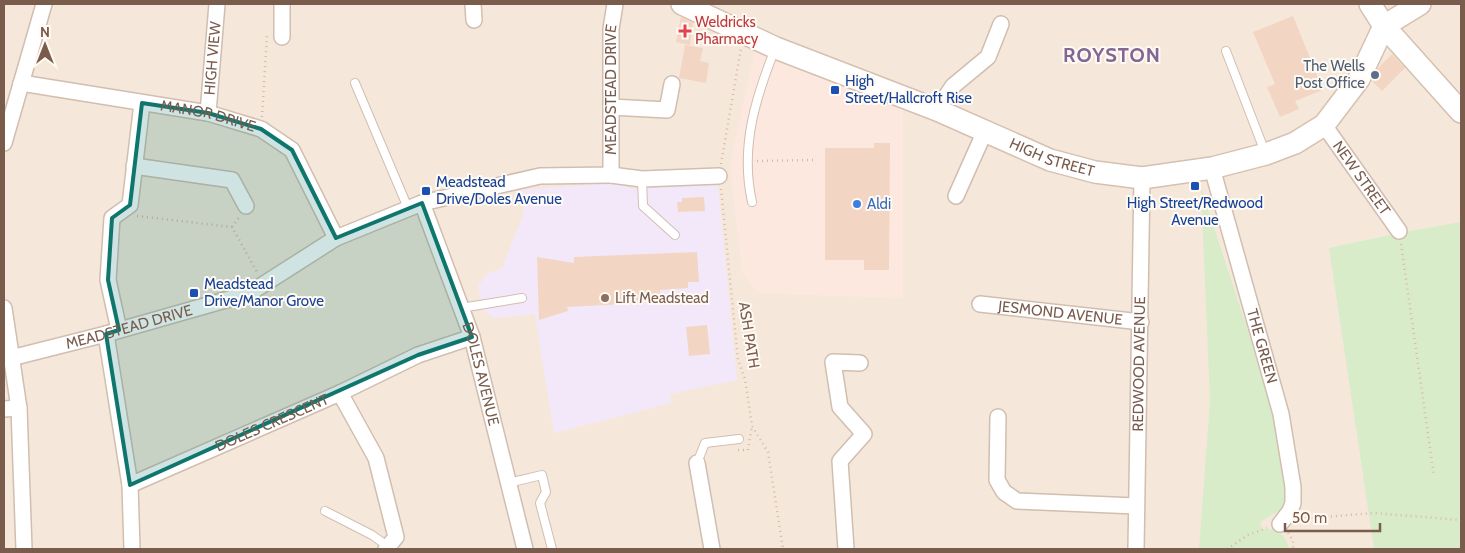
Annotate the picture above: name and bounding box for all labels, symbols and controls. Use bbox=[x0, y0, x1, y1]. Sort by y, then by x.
place label: Weldricks Pharmacy bbox=[695, 13, 759, 48]
north arrow bbox=[20, 20, 70, 70]
street label: HIGH VIEW bbox=[201, 20, 225, 96]
text: N bbox=[40, 23, 50, 41]
street label: MEADSTEAD DRIVE bbox=[602, 23, 621, 155]
marker: Weldricks Pharmacy bbox=[679, 25, 691, 37]
district label: ROYSTON bbox=[1063, 43, 1161, 67]
place label: The Wells Post Office bbox=[1295, 57, 1365, 92]
marker: The Wells Post Office bbox=[1369, 69, 1381, 81]
place label: High Street/Hallcroft Rise bbox=[845, 72, 972, 107]
marker: High Street/Hallcroft Rise bbox=[829, 84, 841, 96]
street label: MANOR DRIVE bbox=[159, 97, 258, 136]
street label: HIGH STREET bbox=[1007, 134, 1096, 180]
street label: NEW STREET bbox=[1329, 137, 1394, 219]
place label: Meadstead Drive/Doles Avenue bbox=[436, 173, 562, 208]
marker: High Street/Redwood Avenue bbox=[1189, 180, 1201, 192]
marker: Meadstead Drive/Doles Avenue bbox=[420, 185, 432, 197]
place label: High Street/Redwood Avenue bbox=[1127, 194, 1263, 229]
place label: Aldi bbox=[867, 195, 891, 213]
marker: Aldi bbox=[851, 198, 863, 210]
place label: Meadstead Drive/Manor Grove bbox=[204, 275, 324, 310]
marker: Meadstead Drive/Manor Grove bbox=[188, 287, 200, 299]
place label: Lift Meadstead bbox=[615, 289, 709, 307]
marker: Lift Meadstead bbox=[599, 292, 611, 304]
street label: REDWOOD AVENUE bbox=[1129, 296, 1149, 432]
street label: JESMOND AVENUE bbox=[996, 297, 1124, 329]
street label: MEADSTEAD DRIVE bbox=[64, 301, 194, 353]
street label: ASH PATH bbox=[735, 301, 763, 369]
street label: THE GREEN bbox=[1243, 307, 1281, 385]
street label: DOLES AVENUE bbox=[458, 320, 503, 428]
street label: DOLES CRESCENT bbox=[213, 390, 331, 456]
scale bar bbox=[1285, 500, 1380, 532]
text: 50 m bbox=[1292, 509, 1327, 527]

